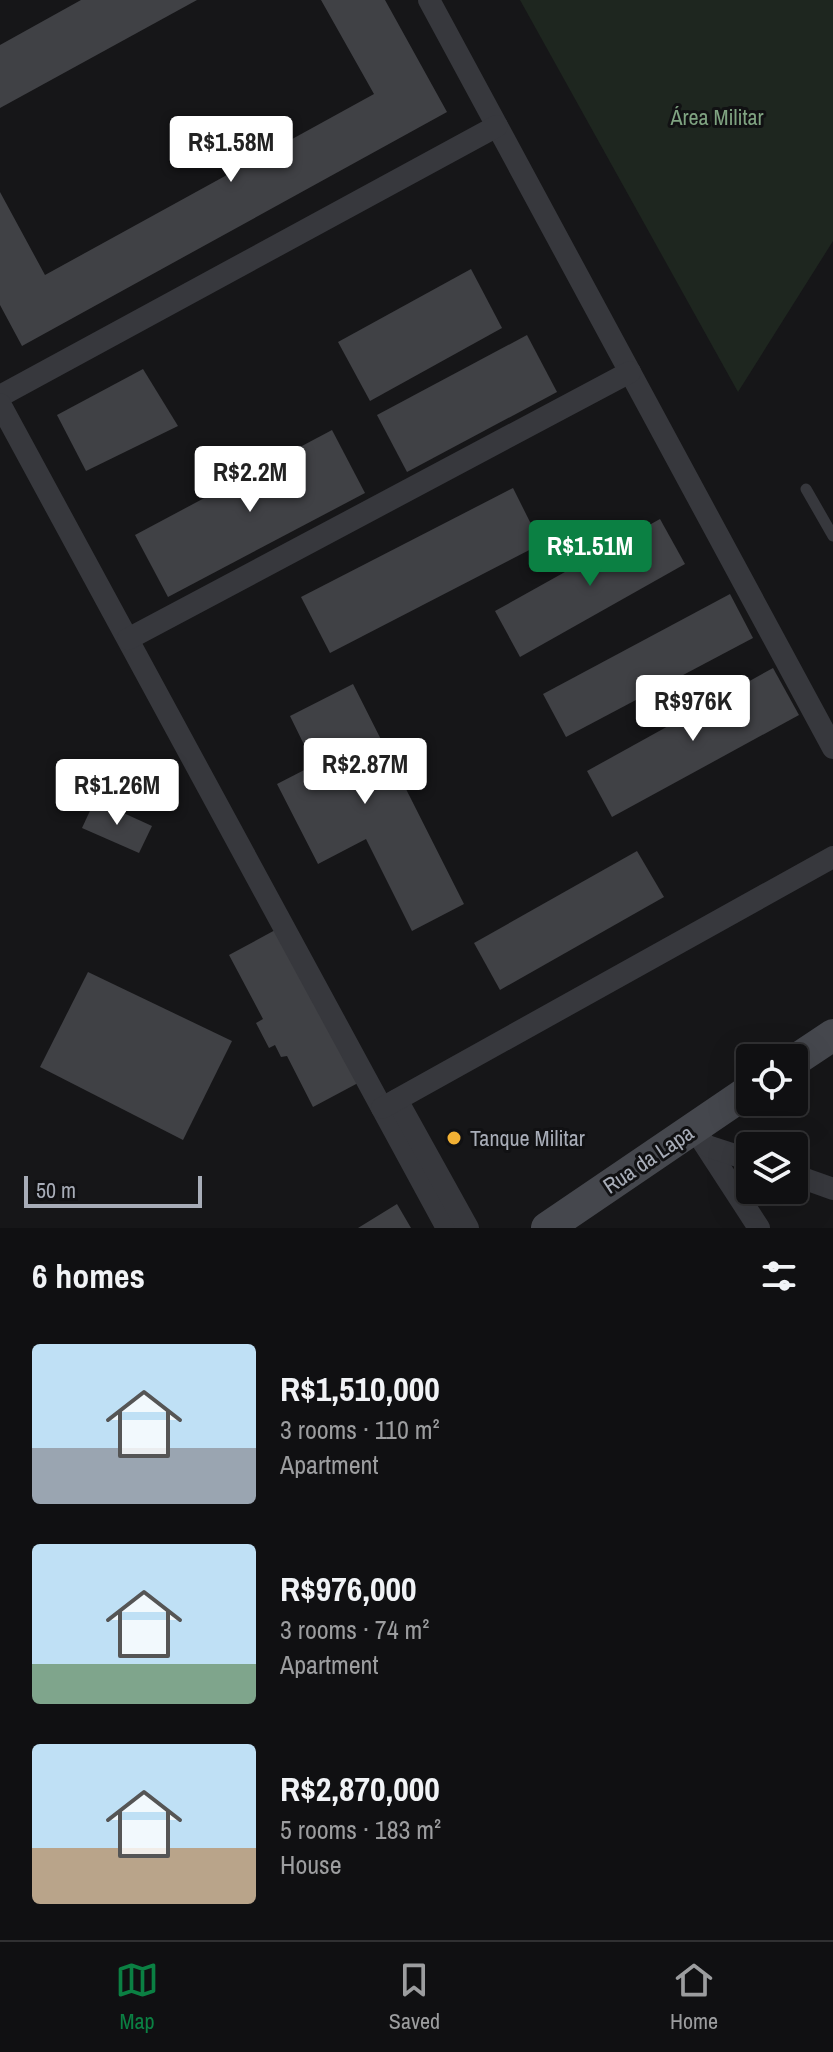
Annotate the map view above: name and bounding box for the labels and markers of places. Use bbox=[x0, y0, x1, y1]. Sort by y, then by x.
pin: R$1.58M bbox=[157, 116, 305, 184]
pin: R$2.2M bbox=[185, 446, 315, 514]
pin: R$1.51M bbox=[516, 520, 664, 588]
pin: R$976K bbox=[628, 675, 758, 743]
pin: R$2.87M bbox=[291, 738, 439, 806]
pin: R$1.26M bbox=[43, 759, 191, 827]
place label: Tanque Militar bbox=[470, 1123, 585, 1153]
marker: Tanque Militar bbox=[445, 1129, 463, 1147]

